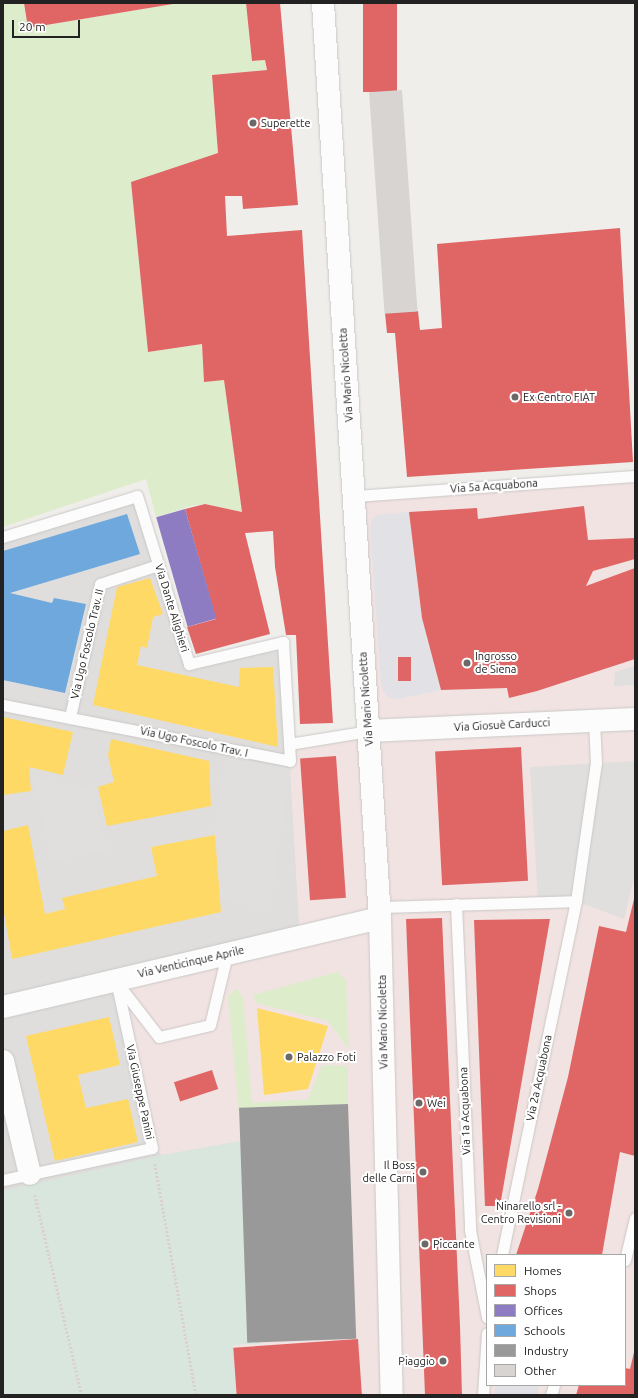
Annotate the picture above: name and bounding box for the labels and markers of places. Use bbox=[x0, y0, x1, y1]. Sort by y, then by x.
place label: Superette bbox=[261, 116, 310, 130]
marker: Superette bbox=[248, 118, 258, 128]
place label: Ex Centro FIAT bbox=[523, 390, 595, 404]
marker: Ex Centro FIAT bbox=[510, 392, 520, 402]
place label: Ingrosso de Siena bbox=[475, 650, 517, 676]
marker: Ingrosso de Siena bbox=[462, 658, 472, 668]
place label: Palazzo Foti bbox=[297, 1050, 356, 1064]
marker: Palazzo Foti bbox=[284, 1052, 294, 1062]
place label: Wei bbox=[427, 1096, 446, 1110]
marker: Wei bbox=[414, 1098, 424, 1108]
place label: Il Boss delle Carni bbox=[363, 1159, 415, 1185]
marker: Il Boss delle Carni bbox=[418, 1167, 428, 1177]
place label: Ninarello srl - Centro Revisioni bbox=[481, 1200, 561, 1226]
marker: Ninarello srl - Centro Revisioni bbox=[564, 1208, 574, 1218]
place label: Piccante bbox=[433, 1237, 475, 1251]
marker: Piccante bbox=[420, 1239, 430, 1249]
place label: Piaggio bbox=[398, 1354, 435, 1368]
marker: Piaggio bbox=[438, 1356, 448, 1366]

